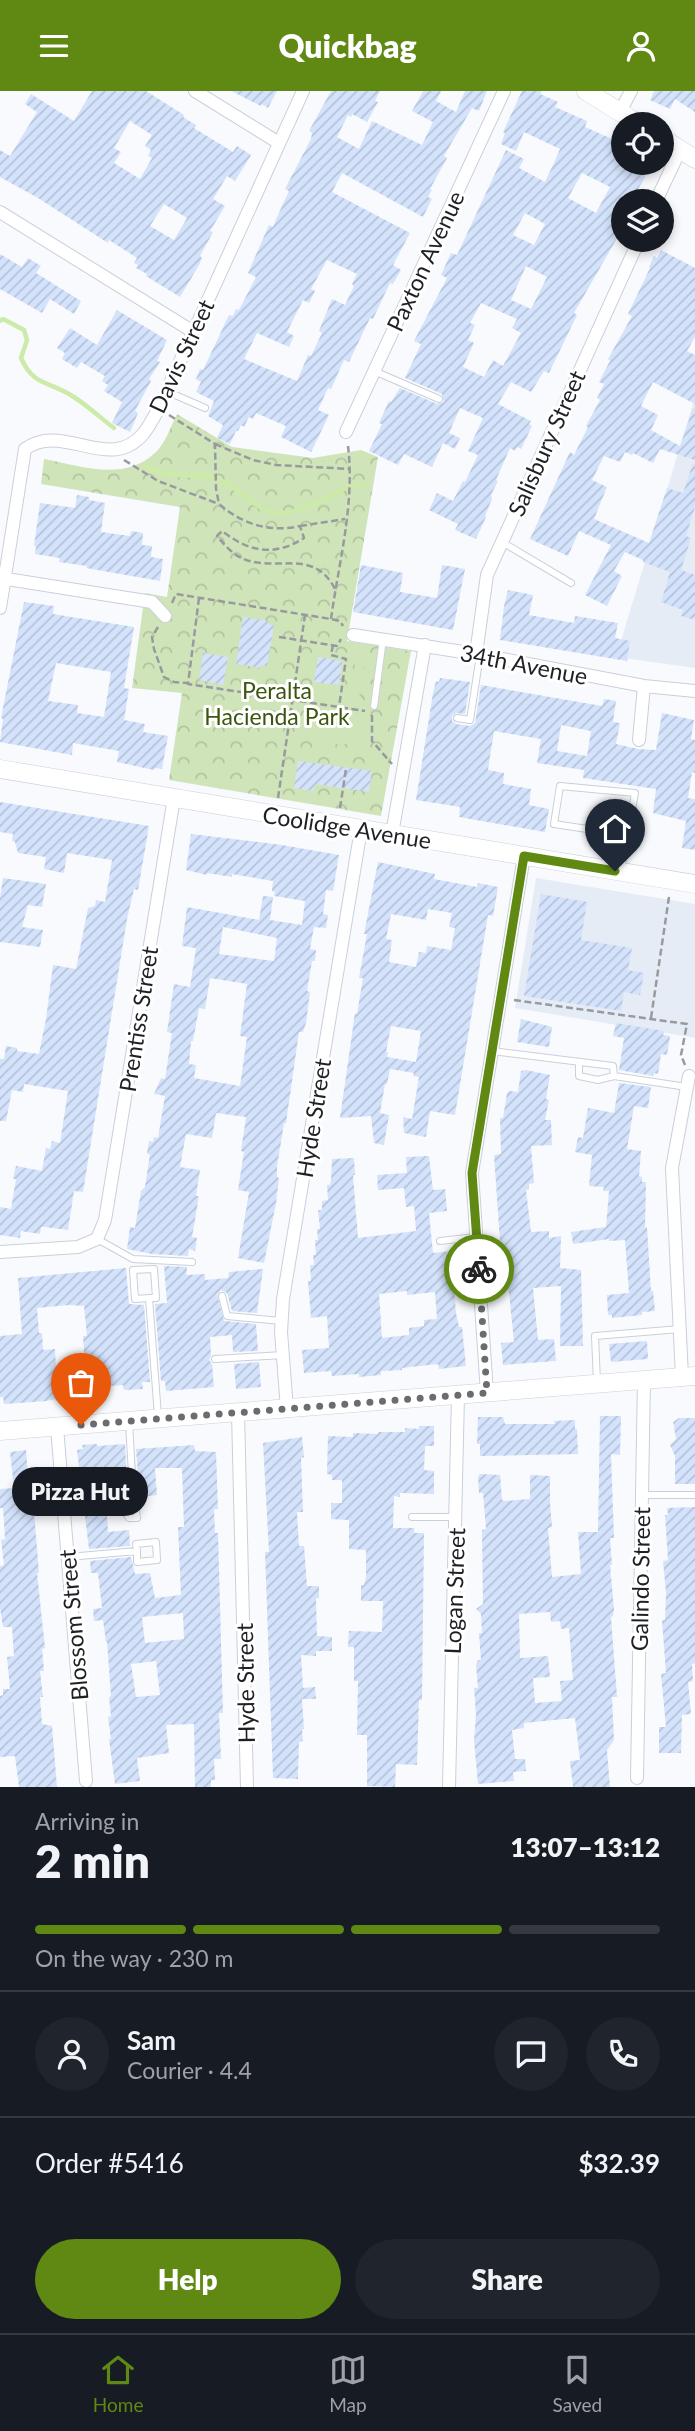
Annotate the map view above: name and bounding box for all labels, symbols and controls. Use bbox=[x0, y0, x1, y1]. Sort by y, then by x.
text: Quickbag bbox=[278, 26, 417, 65]
icon: menu bbox=[35, 27, 73, 65]
icon: person bbox=[622, 27, 660, 65]
map controls bbox=[611, 112, 674, 252]
button: locate bbox=[611, 112, 674, 175]
street label: Paxton Avenue bbox=[380, 186, 470, 336]
button: layers bbox=[611, 189, 674, 252]
street label: Davis Street bbox=[142, 294, 220, 417]
street label: Salisbury Street bbox=[501, 365, 591, 520]
street label: 34th Avenue bbox=[458, 638, 590, 690]
park label: Peralta Hacienda Park bbox=[204, 676, 350, 730]
pin bbox=[585, 799, 645, 871]
street label: Coolidge Avenue bbox=[261, 800, 433, 854]
icon: home bbox=[596, 810, 634, 848]
street label: Prentiss Street bbox=[113, 944, 163, 1094]
street label: Hyde Street bbox=[290, 1056, 336, 1180]
courier bbox=[444, 1234, 514, 1304]
icon: bike bbox=[460, 1250, 498, 1288]
pin bbox=[51, 1353, 111, 1425]
icon: bag bbox=[62, 1364, 100, 1402]
callout: Pizza Hut bbox=[13, 1467, 149, 1516]
text: Pizza Hut bbox=[30, 1477, 130, 1505]
street label: Galindo Street bbox=[625, 1506, 655, 1651]
street label: Logan Street bbox=[438, 1526, 470, 1655]
street label: Blossom Street bbox=[52, 1548, 94, 1702]
street label: Hyde Street bbox=[230, 1622, 260, 1743]
text: Arriving in bbox=[35, 1807, 139, 1835]
text: 13:07–13:12 bbox=[510, 1831, 660, 1863]
text: 2 min bbox=[35, 1833, 150, 1888]
text: On the way · 230 m bbox=[35, 1944, 234, 1972]
button: person bbox=[35, 2017, 109, 2091]
button: chat bbox=[494, 2017, 568, 2091]
button: phone bbox=[586, 2017, 660, 2091]
text: Sam bbox=[127, 2024, 176, 2056]
text: Courier · 4.4 bbox=[127, 2056, 252, 2084]
text: Order #5416 bbox=[35, 2147, 184, 2179]
text: $32.39 bbox=[578, 2147, 660, 2179]
button: Help bbox=[35, 2239, 341, 2319]
button: Share bbox=[355, 2239, 660, 2319]
tab: Home bbox=[93, 2351, 143, 2416]
tab: Map bbox=[329, 2351, 367, 2416]
tab: Saved bbox=[553, 2351, 602, 2416]

